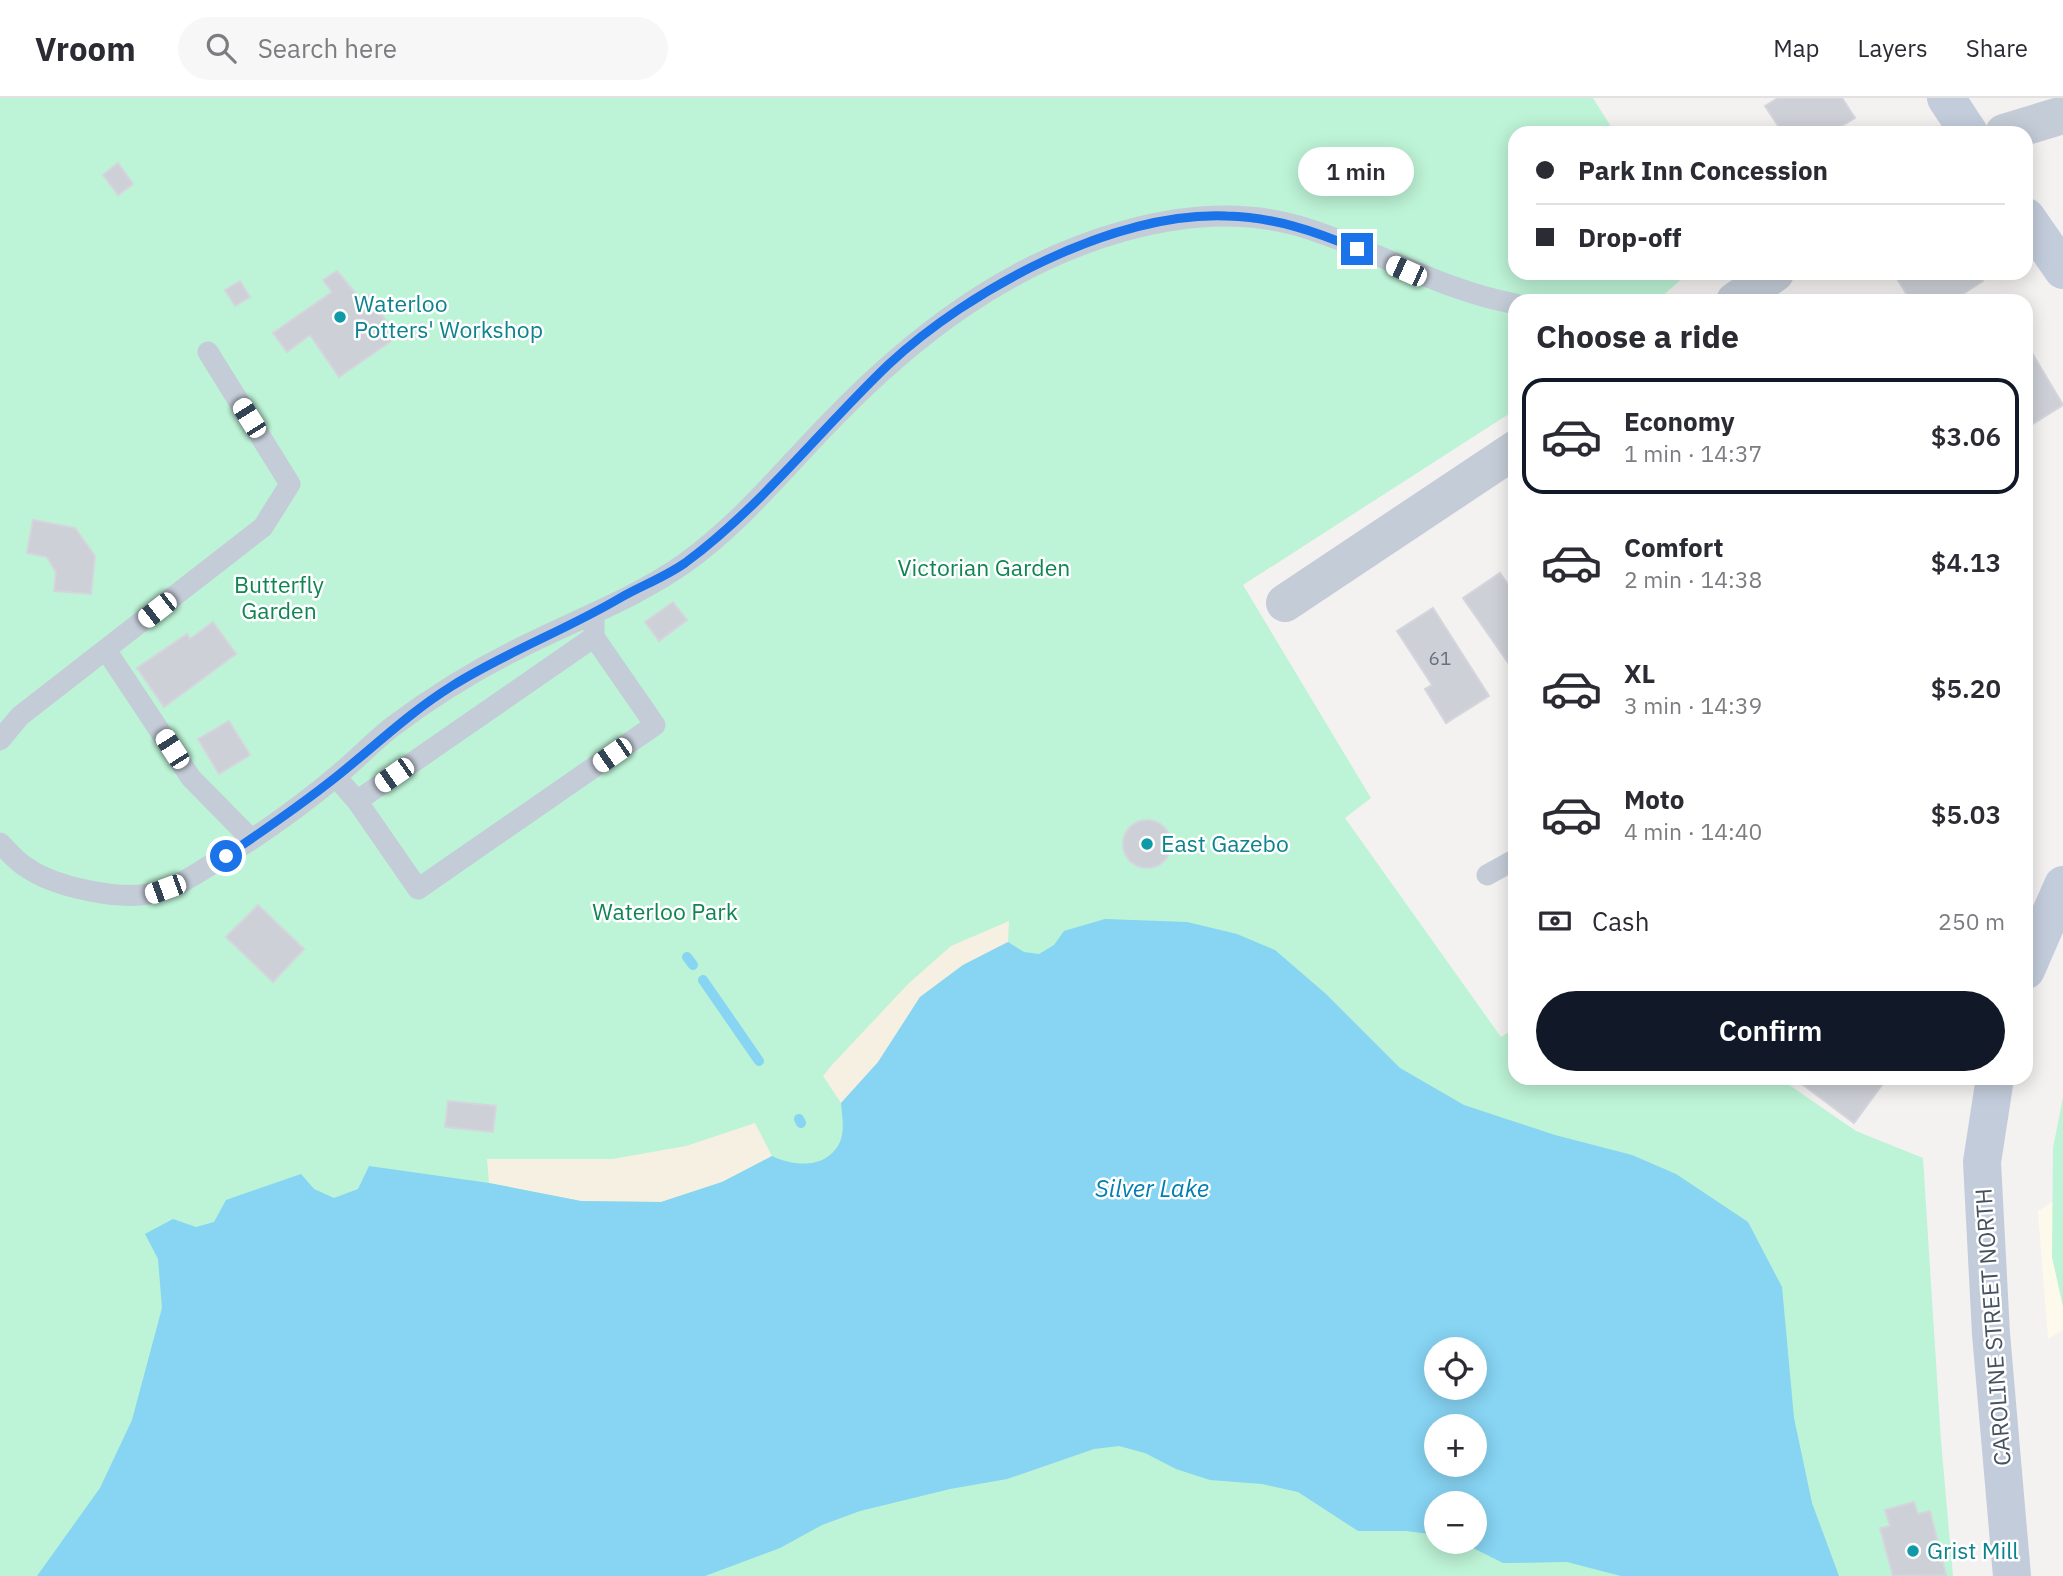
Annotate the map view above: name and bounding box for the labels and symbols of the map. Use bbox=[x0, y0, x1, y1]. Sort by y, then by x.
callout: 1 min bbox=[1299, 148, 1415, 197]
route end bbox=[1341, 233, 1373, 265]
car bbox=[1383, 253, 1430, 289]
place label: Waterloo Potters' Workshop bbox=[354, 288, 543, 344]
marker: Waterloo Potters' Workshop bbox=[332, 309, 348, 325]
car bbox=[229, 395, 270, 441]
park label: Victorian Garden bbox=[898, 552, 1070, 582]
park label: Butterfly Garden bbox=[234, 569, 325, 625]
car bbox=[134, 589, 181, 631]
house number: 61 bbox=[1429, 646, 1451, 670]
car bbox=[152, 726, 193, 772]
car bbox=[589, 734, 636, 776]
car bbox=[371, 754, 418, 796]
place label: East Gazebo bbox=[1161, 828, 1289, 858]
marker: East Gazebo bbox=[1139, 836, 1155, 852]
route start bbox=[210, 840, 242, 872]
car bbox=[142, 872, 189, 906]
park label: Waterloo Park bbox=[592, 896, 738, 926]
water label: Silver Lake bbox=[1095, 1172, 1209, 1204]
street label: CAROLINE STREET NORTH bbox=[1967, 1187, 2017, 1467]
place label: Grist Mill bbox=[1927, 1535, 2019, 1565]
marker: Grist Mill bbox=[1905, 1543, 1921, 1559]

